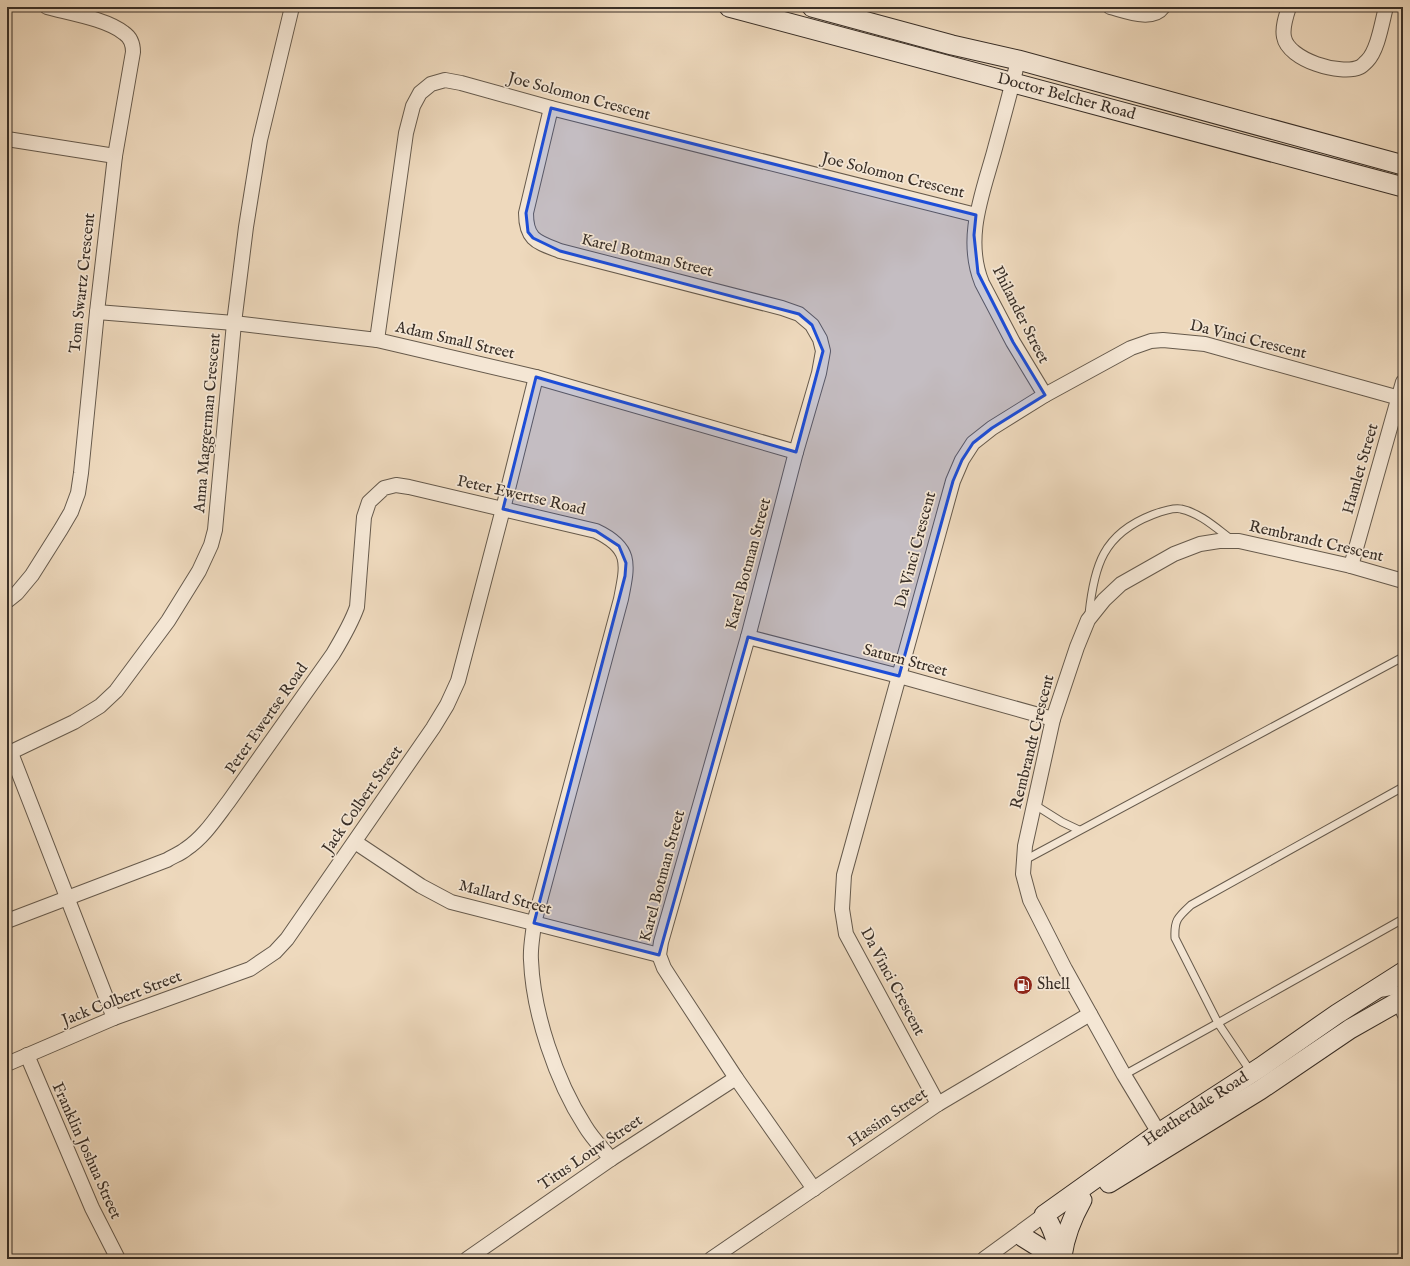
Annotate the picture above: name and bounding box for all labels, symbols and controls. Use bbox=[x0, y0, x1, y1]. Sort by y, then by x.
street label: Joe Solomon Crescent bbox=[504, 68, 653, 126]
street label: Doctor Belcher Road bbox=[995, 69, 1138, 125]
street label: Joe Solomon Crescent bbox=[818, 148, 967, 204]
street label: Tom Swartz Crescent bbox=[66, 211, 100, 354]
street label: Karel Botman Street bbox=[579, 230, 716, 282]
street label: Philander Street bbox=[987, 263, 1053, 368]
street label: Da Vinci Crescent bbox=[1188, 316, 1309, 364]
street label: Adam Small Street bbox=[393, 317, 517, 365]
street label: Anna Maggerman Crescent bbox=[190, 332, 226, 515]
street label: Hamlet Street bbox=[1339, 421, 1384, 517]
street label: Peter Ewertse Road bbox=[455, 471, 588, 521]
street label: Da Vinci Crescent bbox=[891, 489, 941, 610]
street label: Karel Botman Street bbox=[722, 496, 776, 632]
street label: Rembrandt Crescent bbox=[1247, 517, 1386, 567]
street label: Saturn Street bbox=[861, 640, 950, 682]
street label: Peter Ewertse Road bbox=[221, 659, 313, 778]
street label: Rembrandt Crescent bbox=[1007, 672, 1059, 811]
street label: Jack Colbert Street bbox=[317, 742, 408, 859]
street label: Karel Botman Street bbox=[636, 808, 690, 944]
street label: Mallard Street bbox=[456, 876, 554, 920]
street label: Da Vinci Crescent bbox=[855, 925, 929, 1040]
street label: Jack Colbert Street bbox=[57, 967, 185, 1032]
fuel station icon: Shell bbox=[1012, 974, 1034, 996]
place label: Shell bbox=[1037, 975, 1070, 995]
street label: Heatherdale Road bbox=[1139, 1068, 1252, 1151]
street label: Franklin Joshua Street bbox=[47, 1079, 125, 1223]
street label: Hassim Street bbox=[844, 1084, 932, 1152]
street label: Titus Louw Street bbox=[535, 1111, 647, 1195]

